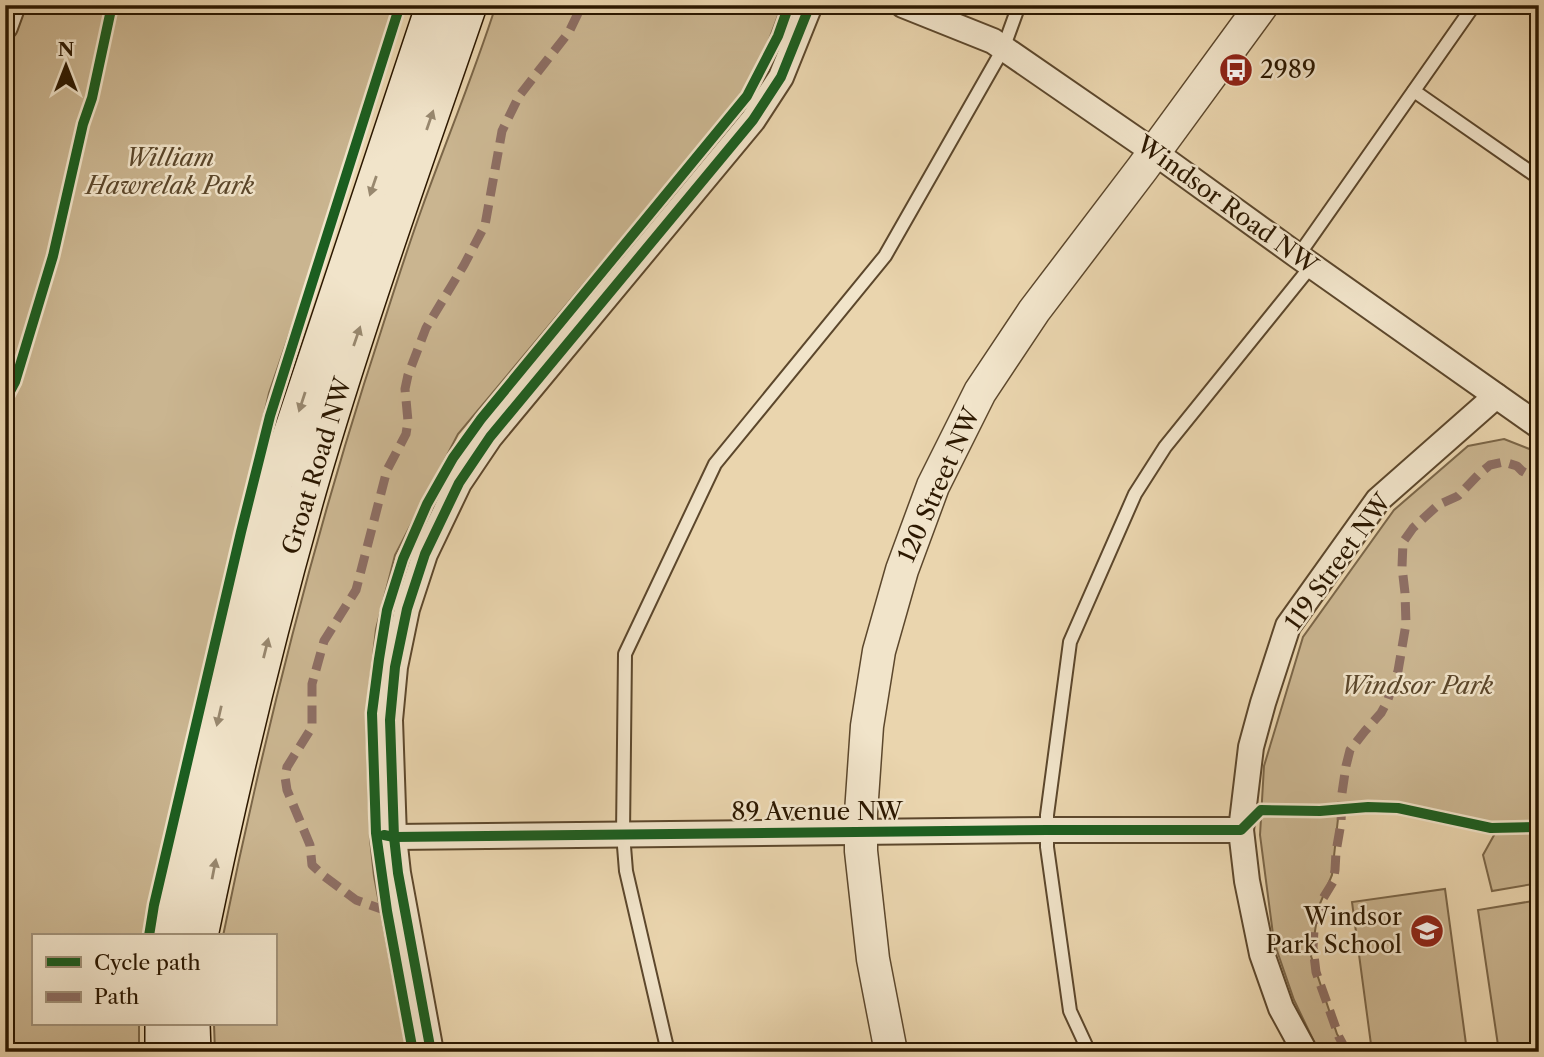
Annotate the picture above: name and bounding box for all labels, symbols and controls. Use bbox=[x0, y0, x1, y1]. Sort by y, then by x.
north arrow bbox=[32, 32, 102, 102]
text: N bbox=[58, 38, 74, 61]
bus stop icon: 2989 bbox=[1217, 51, 1255, 89]
place label: 2989 bbox=[1260, 55, 1316, 84]
one-way arrow bbox=[425, 109, 436, 130]
street label: Windsor Road NW bbox=[1130, 129, 1324, 280]
park label: William Hawrelak Park bbox=[84, 143, 255, 200]
one-way arrow bbox=[367, 176, 378, 197]
one-way arrow bbox=[352, 325, 363, 346]
street label: Groat Road NW bbox=[276, 373, 357, 558]
one-way arrow bbox=[296, 391, 307, 412]
street label: 120 Street NW bbox=[892, 402, 986, 567]
street label: 119 Street NW bbox=[1279, 487, 1397, 635]
one-way arrow bbox=[261, 637, 272, 659]
park label: Windsor Park bbox=[1341, 671, 1494, 700]
one-way arrow bbox=[213, 705, 224, 727]
street label: 89 Avenue NW bbox=[731, 797, 903, 826]
one-way arrow bbox=[208, 858, 219, 880]
place label: Windsor Park School bbox=[1265, 902, 1402, 959]
school or university icon: Windsor Park School bbox=[1408, 912, 1446, 950]
legend bbox=[32, 934, 276, 1026]
text: Cycle path bbox=[94, 950, 201, 975]
text: Path bbox=[94, 984, 139, 1009]

